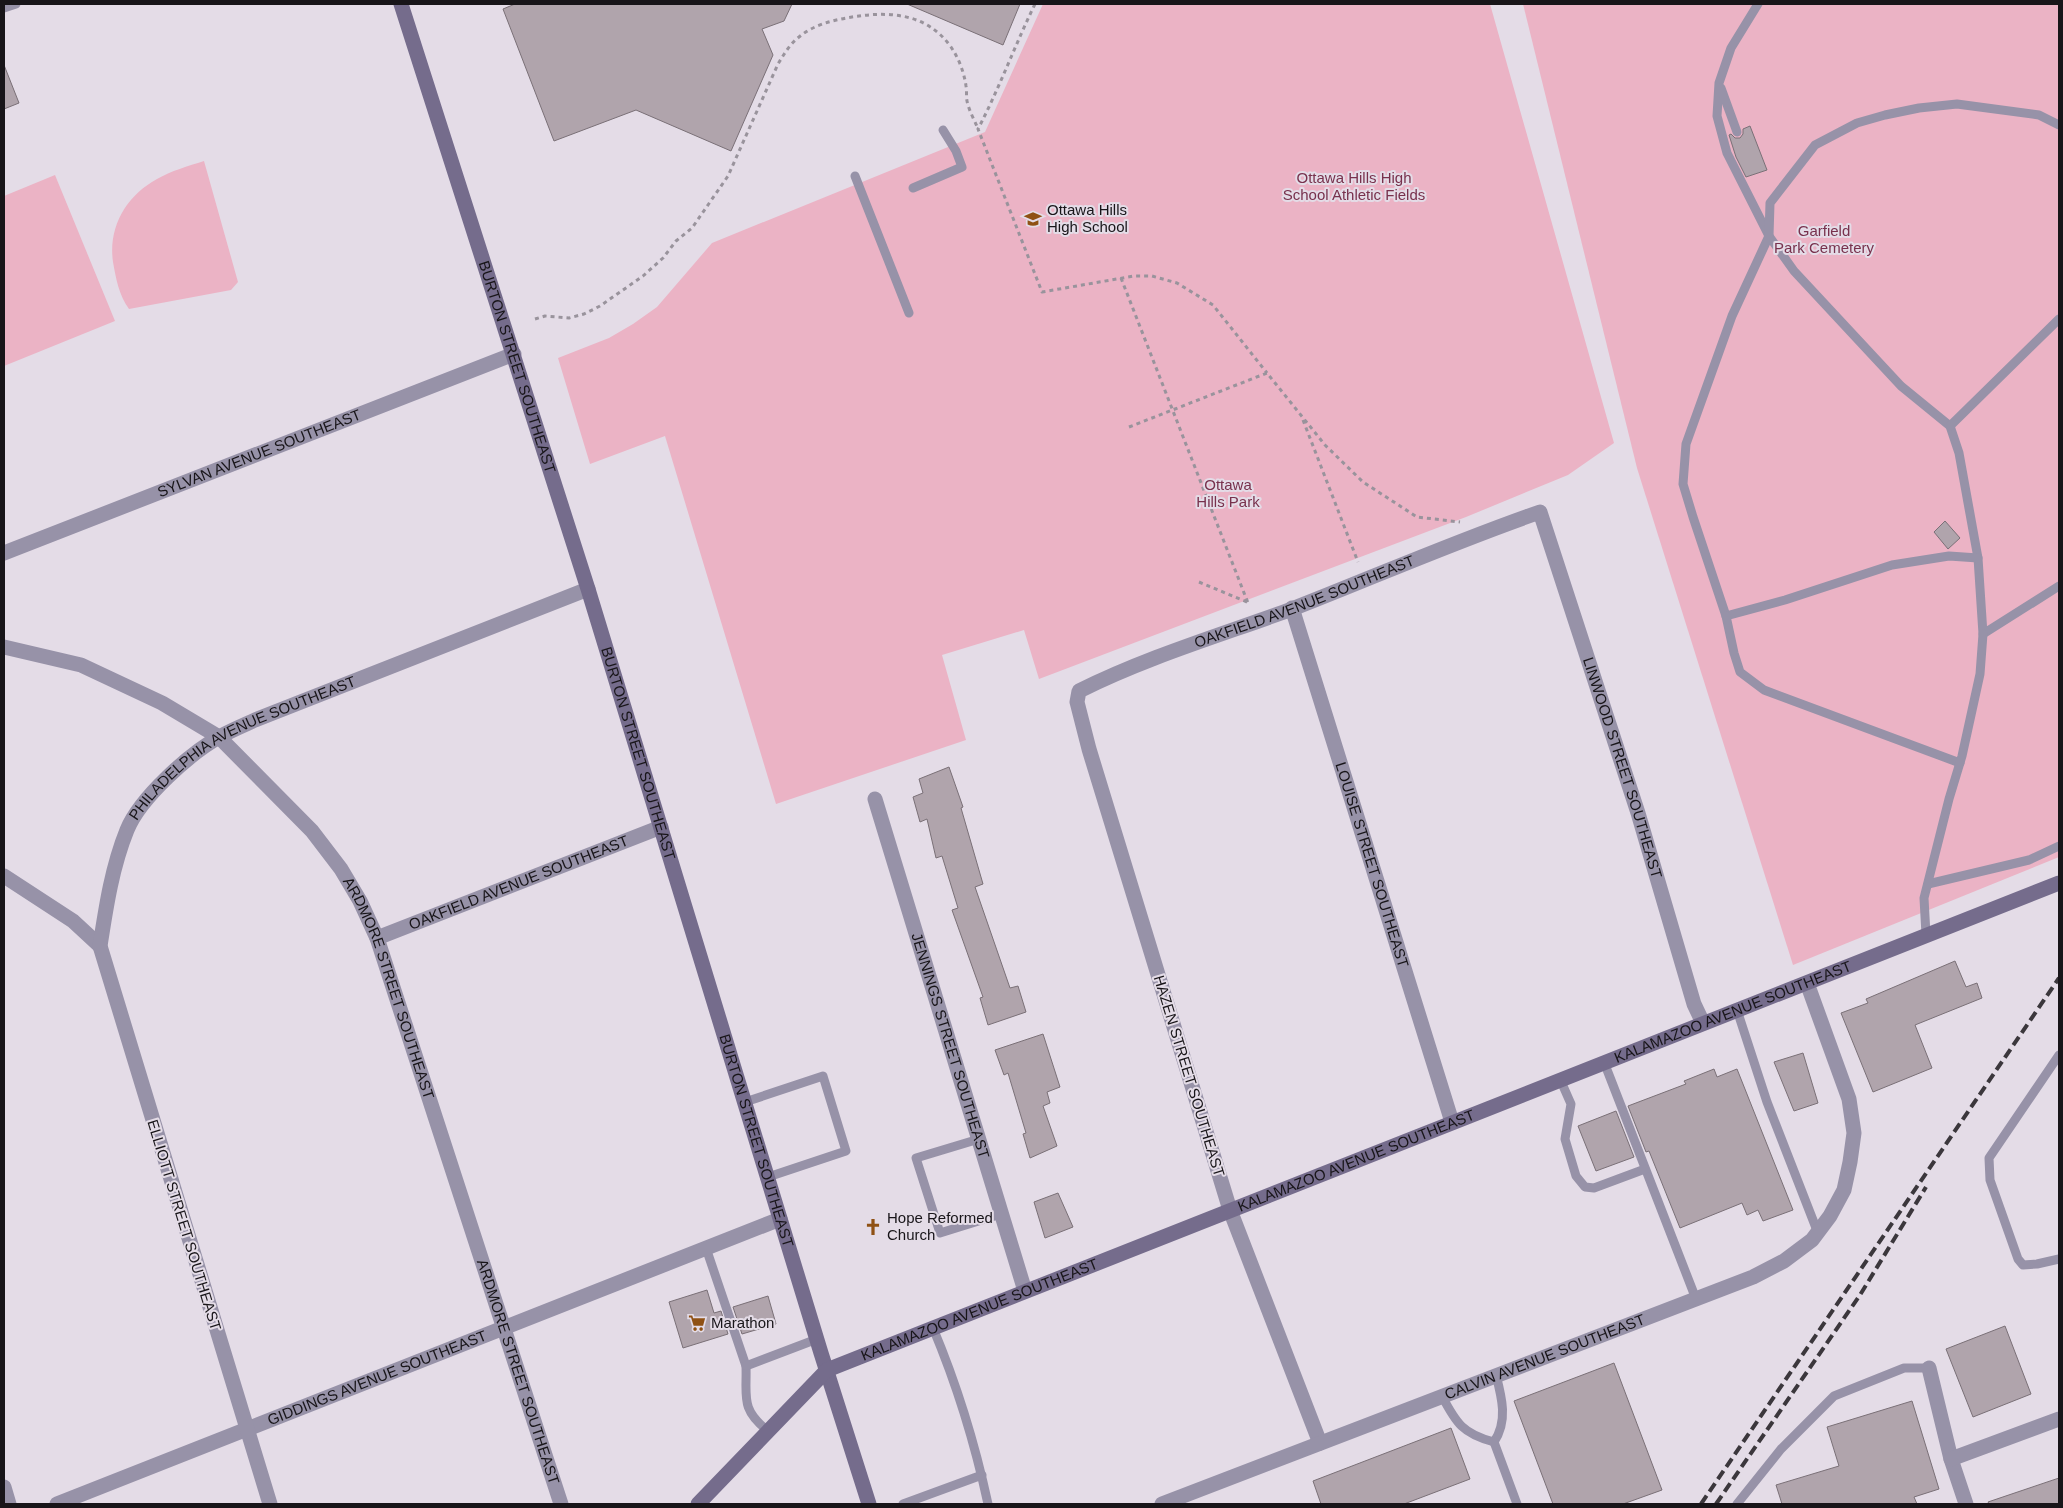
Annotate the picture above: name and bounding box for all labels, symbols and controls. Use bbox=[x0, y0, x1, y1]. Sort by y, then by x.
park label: Ottawa Hills High School Athletic Fields bbox=[1283, 169, 1425, 203]
place label: Ottawa Hills High School bbox=[1047, 201, 1128, 235]
school or university icon: Ottawa Hills High School bbox=[1023, 209, 1043, 229]
park label: Garfield Park Cemetery bbox=[1774, 222, 1875, 256]
street label: BURTON STREET SOUTHEAST bbox=[476, 258, 559, 475]
street label: SYLVAN AVENUE SOUTHEAST bbox=[155, 406, 363, 500]
park label: Ottawa Hills Park bbox=[1196, 476, 1260, 510]
street label: OAKFIELD AVENUE SOUTHEAST bbox=[1192, 552, 1417, 651]
street label: BURTON STREET SOUTHEAST bbox=[598, 645, 679, 862]
street label: LINWOOD STREET SOUTHEAST bbox=[1580, 655, 1666, 880]
street label: PHILADELPHIA AVENUE SOUTHEAST bbox=[125, 672, 358, 823]
street label: LOUISE STREET SOUTHEAST bbox=[1332, 760, 1412, 969]
street label: OAKFIELD AVENUE SOUTHEAST bbox=[406, 832, 631, 933]
street label: ARDMORE STREET SOUTHEAST bbox=[340, 874, 438, 1101]
street label: JENNINGS STREET SOUTHEAST bbox=[908, 931, 993, 1161]
street label: KALAMAZOO AVENUE SOUTHEAST bbox=[1612, 957, 1854, 1066]
street label: HAZEN STREET SOUTHEAST bbox=[1151, 973, 1228, 1179]
street label: BURTON STREET SOUTHEAST bbox=[716, 1032, 797, 1249]
street label: KALAMAZOO AVENUE SOUTHEAST bbox=[1235, 1106, 1477, 1215]
street label: ELLIOTT STREET SOUTHEAST bbox=[144, 1117, 225, 1332]
place label: Hope Reformed Church bbox=[887, 1209, 993, 1243]
church icon: Hope Reformed Church bbox=[863, 1217, 883, 1237]
street label: KALAMAZOO AVENUE SOUTHEAST bbox=[858, 1255, 1100, 1364]
street label: ARDMORE STREET SOUTHEAST bbox=[474, 1257, 563, 1486]
street label: CALVIN AVENUE SOUTHEAST bbox=[1442, 1310, 1647, 1403]
supermarket icon: Marathon bbox=[687, 1313, 707, 1333]
place label: Marathon bbox=[711, 1314, 774, 1331]
street label: GIDDINGS AVENUE SOUTHEAST bbox=[265, 1327, 489, 1428]

